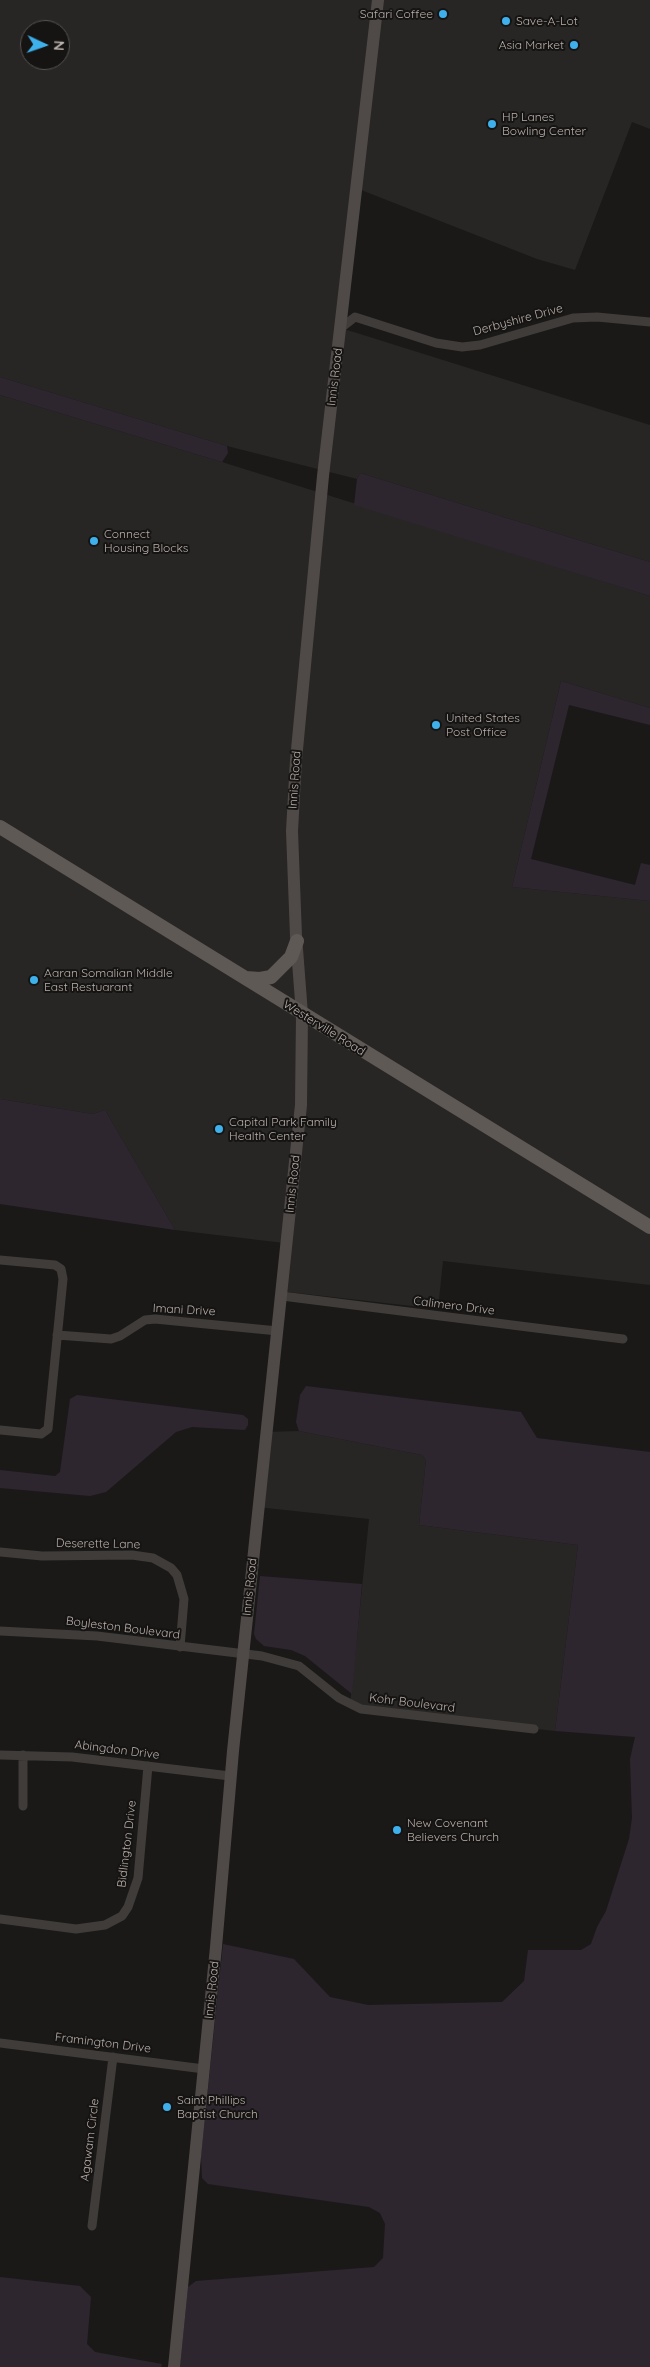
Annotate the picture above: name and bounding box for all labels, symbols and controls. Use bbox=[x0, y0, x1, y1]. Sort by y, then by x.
place label: Safari Coffee bbox=[360, 7, 433, 21]
marker: Safari Coffee bbox=[437, 8, 449, 20]
place label: Save-A-Lot bbox=[516, 14, 578, 28]
marker: Save-A-Lot bbox=[500, 15, 512, 27]
north arrow bbox=[20, 20, 70, 70]
place label: Asia Market bbox=[499, 38, 564, 52]
marker: Asia Market bbox=[568, 39, 580, 51]
text: N bbox=[50, 40, 68, 51]
place label: HP Lanes Bowling Center bbox=[502, 110, 586, 138]
marker: HP Lanes Bowling Center bbox=[486, 118, 498, 130]
street label: Derbyshire Drive bbox=[472, 301, 564, 339]
street label: Innis Road bbox=[324, 347, 346, 407]
place label: Connect Housing Blocks bbox=[104, 527, 188, 555]
marker: Connect Housing Blocks bbox=[88, 535, 100, 547]
place label: United States Post Office bbox=[446, 711, 520, 739]
marker: United States Post Office bbox=[430, 719, 442, 731]
street label: Innis Road bbox=[286, 751, 304, 809]
place label: Aaran Somalian Middle East Restuarant bbox=[44, 966, 173, 994]
marker: Aaran Somalian Middle East Restuarant bbox=[28, 974, 40, 986]
street label: Westerville Road bbox=[280, 997, 368, 1059]
place label: Capital Park Family Health Center bbox=[229, 1115, 337, 1143]
marker: Capital Park Family Health Center bbox=[213, 1123, 225, 1135]
street label: Innis Road bbox=[283, 1154, 303, 1214]
street label: Calimero Drive bbox=[412, 1294, 496, 1318]
street label: Imani Drive bbox=[152, 1301, 216, 1319]
street label: Deserette Lane bbox=[56, 1536, 140, 1552]
street label: Innis Road bbox=[240, 1557, 260, 1617]
street label: Boyleston Boulevard bbox=[65, 1614, 181, 1642]
street label: Kohr Boulevard bbox=[368, 1691, 456, 1715]
street label: Abingdon Drive bbox=[74, 1738, 160, 1762]
street label: Bidlington Drive bbox=[115, 1800, 139, 1888]
place label: New Covenant Believers Church bbox=[407, 1816, 499, 1844]
marker: New Covenant Believers Church bbox=[391, 1824, 403, 1836]
street label: Innis Road bbox=[202, 1960, 222, 2020]
street label: Framington Drive bbox=[54, 2030, 152, 2056]
place label: Saint Phillips Baptist Church bbox=[177, 2093, 258, 2121]
street label: Agawam Circle bbox=[78, 2098, 102, 2182]
marker: Saint Phillips Baptist Church bbox=[161, 2101, 173, 2113]

